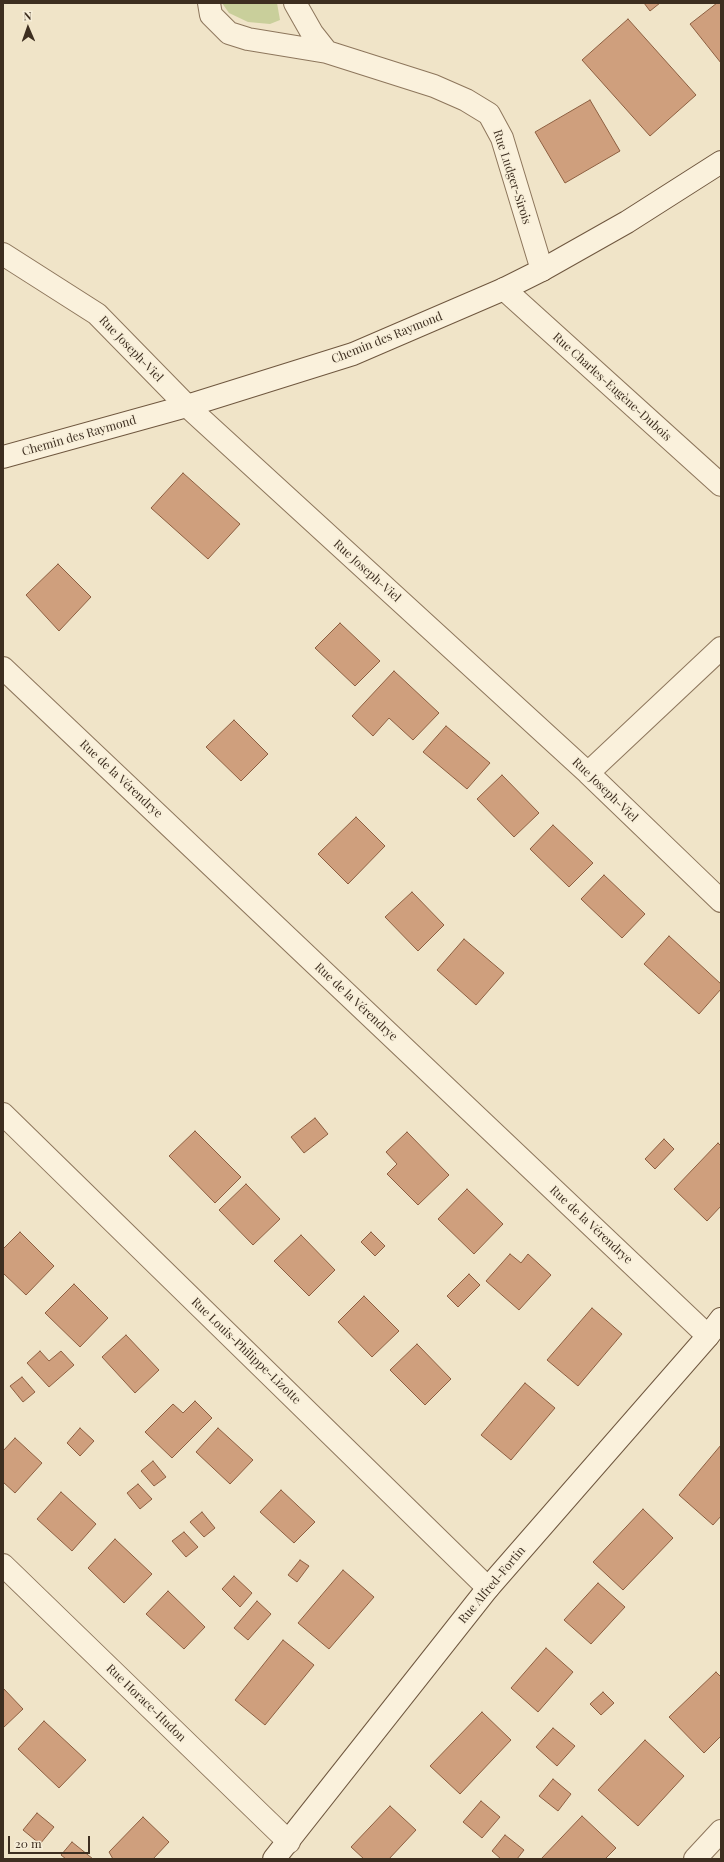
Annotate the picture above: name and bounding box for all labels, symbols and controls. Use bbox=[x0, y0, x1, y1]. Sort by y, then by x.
north arrow bbox=[8, 8, 48, 48]
text: N bbox=[23, 8, 32, 23]
street label: Rue Ludger-Sirois bbox=[490, 128, 534, 226]
street label: Chemin des Raymond bbox=[330, 309, 444, 367]
street label: Rue Joseph-Viel bbox=[96, 313, 166, 385]
street label: Rue Charles-Eugène-Dubois bbox=[550, 330, 674, 444]
street label: Chemin des Raymond bbox=[20, 413, 138, 459]
street label: Rue Joseph-Viel bbox=[330, 537, 404, 605]
street label: Rue de la Vérendrye bbox=[77, 737, 165, 821]
street label: Rue Joseph-Viel bbox=[569, 755, 641, 825]
street label: Rue de la Vérendrye bbox=[312, 960, 400, 1044]
street label: Rue de la Vérendrye bbox=[547, 1183, 635, 1267]
street label: Rue Louis-Philippe-Lizotte bbox=[188, 1295, 304, 1407]
street label: Rue Alfred-Fortin bbox=[456, 1544, 528, 1626]
street label: Rue Horace-Hudon bbox=[103, 1661, 189, 1745]
scale bar bbox=[10, 1828, 92, 1854]
text: 20 m bbox=[15, 1835, 42, 1851]

